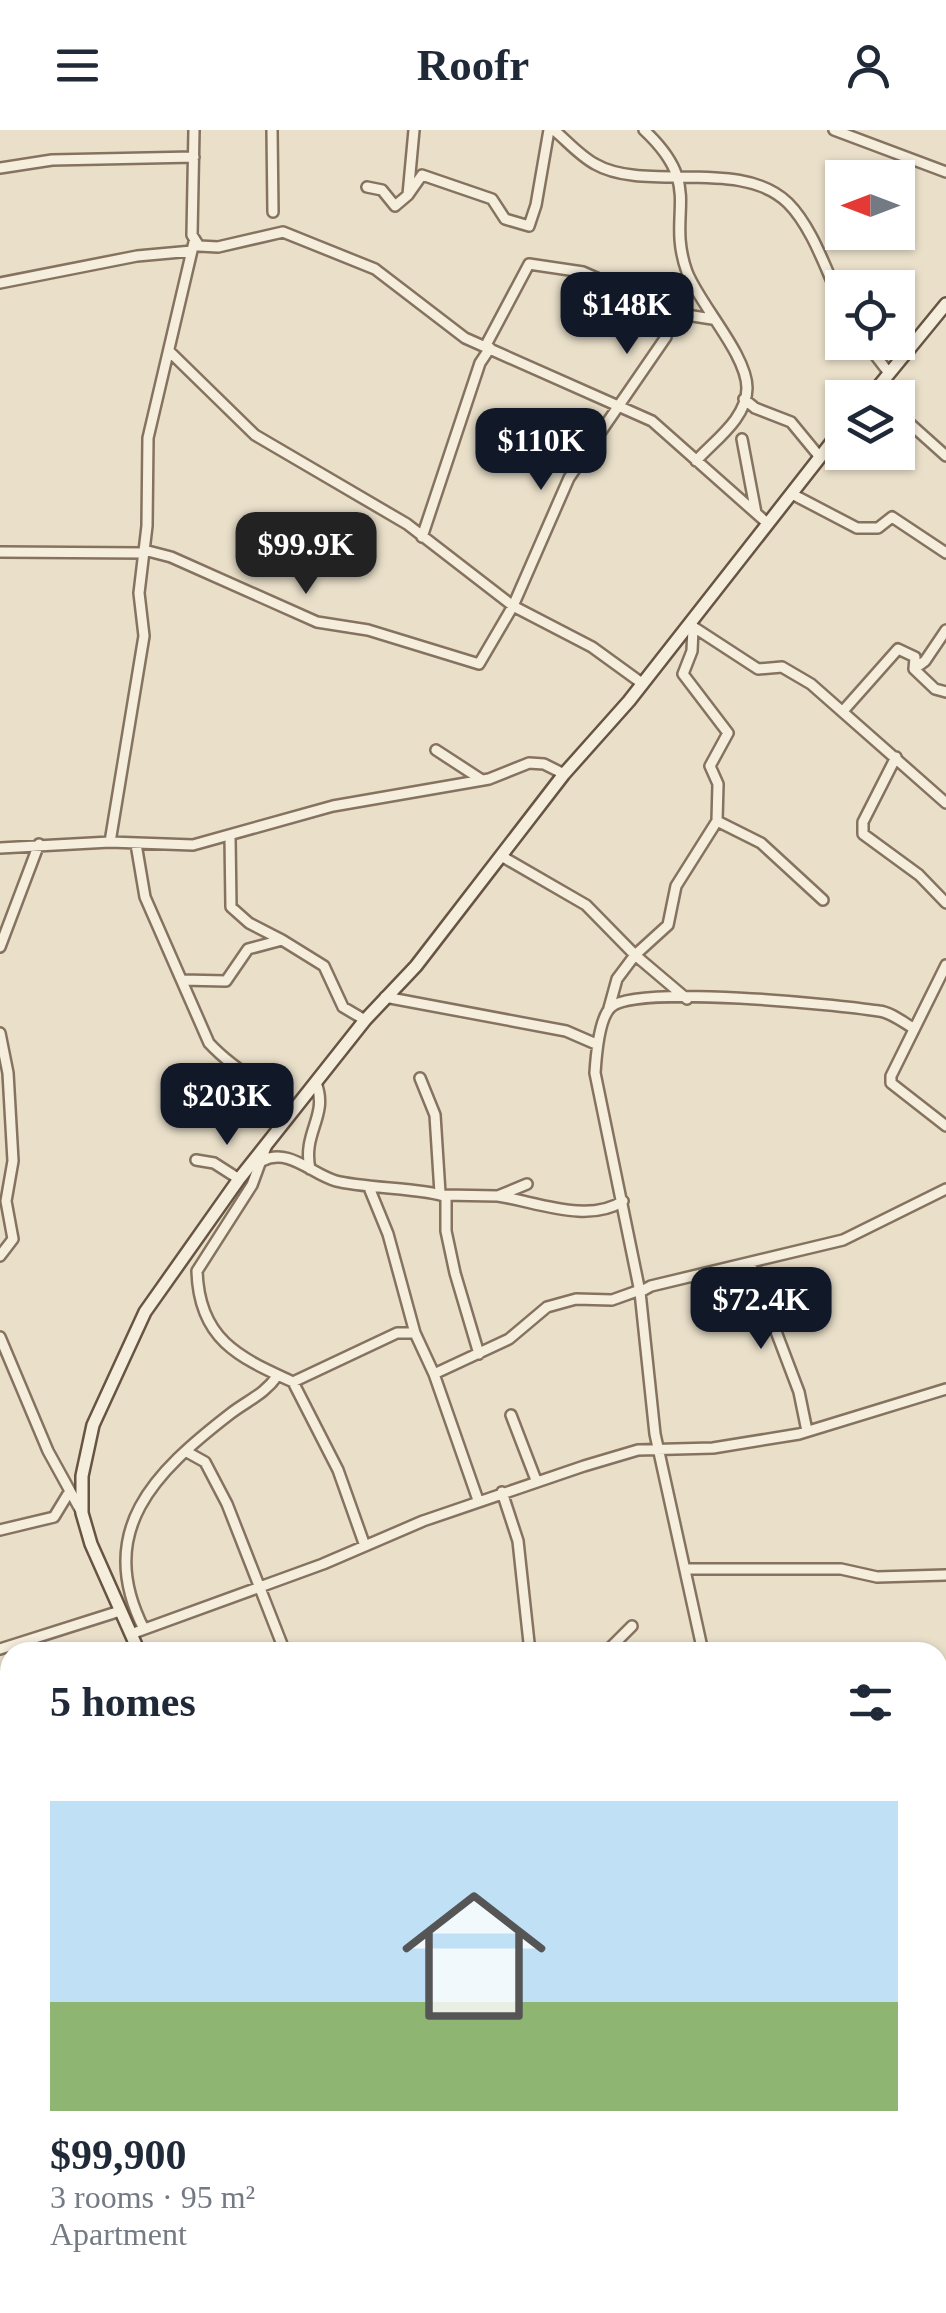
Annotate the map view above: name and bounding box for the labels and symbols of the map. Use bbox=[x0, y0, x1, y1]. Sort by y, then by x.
north arrow bbox=[825, 160, 915, 250]
pin: $148K bbox=[557, 272, 697, 357]
pin: $110K bbox=[471, 408, 611, 493]
pin: $99.9K bbox=[225, 512, 387, 597]
pin: $203K bbox=[157, 1063, 297, 1148]
pin: $72.4K bbox=[680, 1267, 842, 1352]

